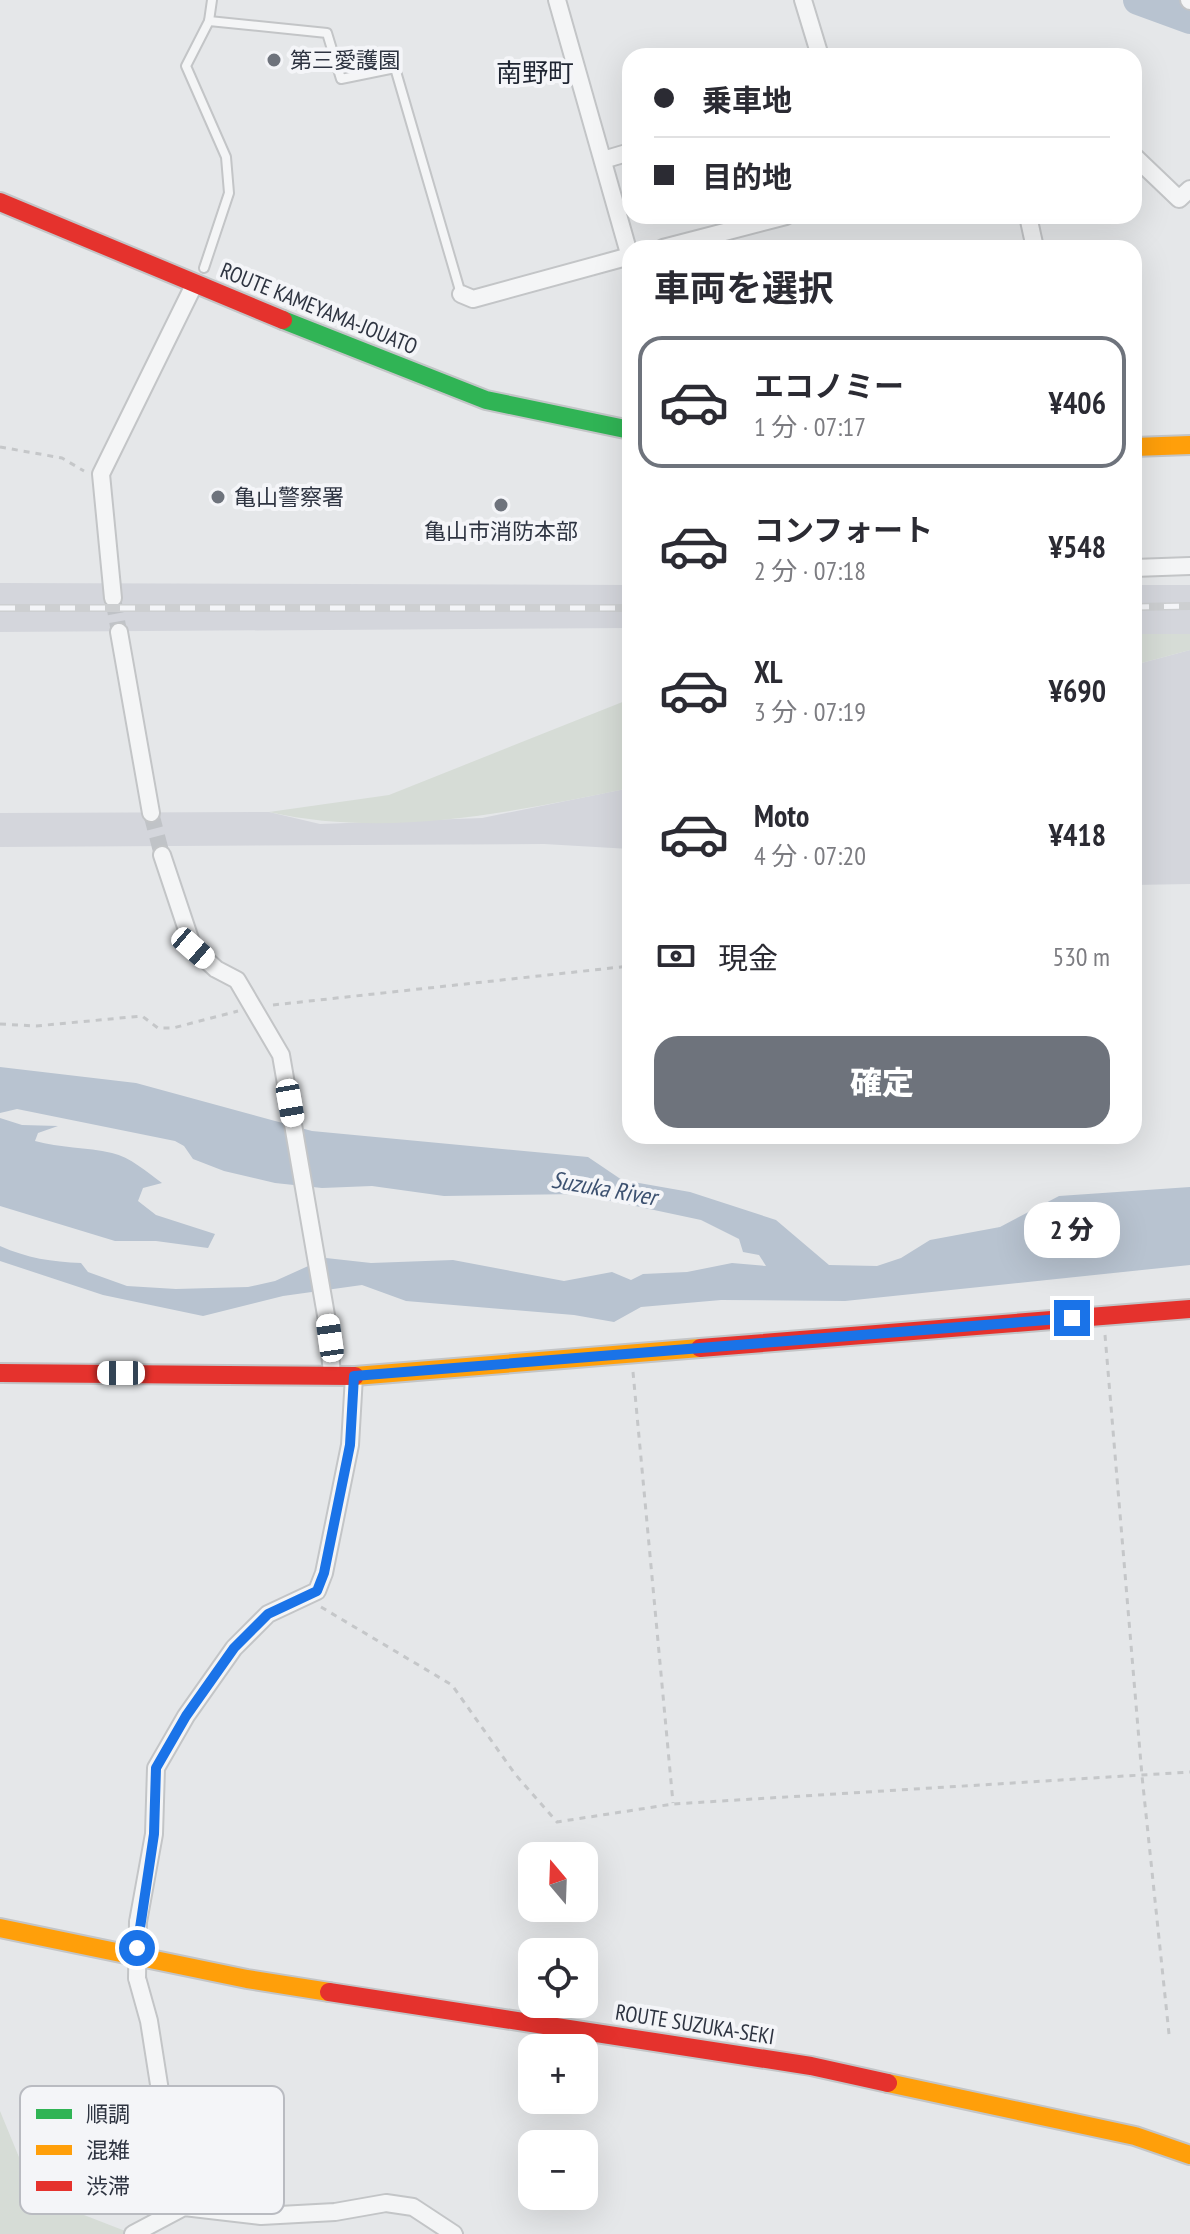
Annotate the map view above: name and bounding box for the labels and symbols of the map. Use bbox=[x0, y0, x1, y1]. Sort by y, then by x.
place label: 第三愛護園 bbox=[290, 46, 400, 74]
marker: 第三愛護園 bbox=[265, 51, 283, 69]
district label: 南野町 bbox=[496, 56, 574, 89]
street label: ROUTE KAMEYAMA-JOUATO bbox=[216, 256, 422, 360]
place label: 亀山警察署 bbox=[234, 483, 344, 511]
marker: 亀山警察署 bbox=[209, 488, 227, 506]
marker: 亀山市消防本部 bbox=[492, 496, 510, 514]
place label: 亀山市消防本部 bbox=[424, 517, 578, 545]
car bbox=[167, 923, 219, 973]
car bbox=[274, 1077, 306, 1129]
water label: Suzuka River bbox=[549, 1164, 662, 1213]
callout: 2 分 bbox=[1024, 1202, 1120, 1258]
route end bbox=[1054, 1300, 1090, 1336]
car bbox=[315, 1313, 345, 1363]
car bbox=[97, 1361, 145, 1385]
north arrow bbox=[518, 1842, 598, 1922]
route start bbox=[119, 1930, 155, 1966]
street label: ROUTE SUZUKA-SEKI bbox=[613, 1998, 777, 2050]
legend bbox=[20, 2086, 284, 2214]
text: 順調 bbox=[86, 2100, 130, 2128]
text: 混雑 bbox=[86, 2136, 130, 2164]
text: 渋滞 bbox=[86, 2172, 130, 2200]

